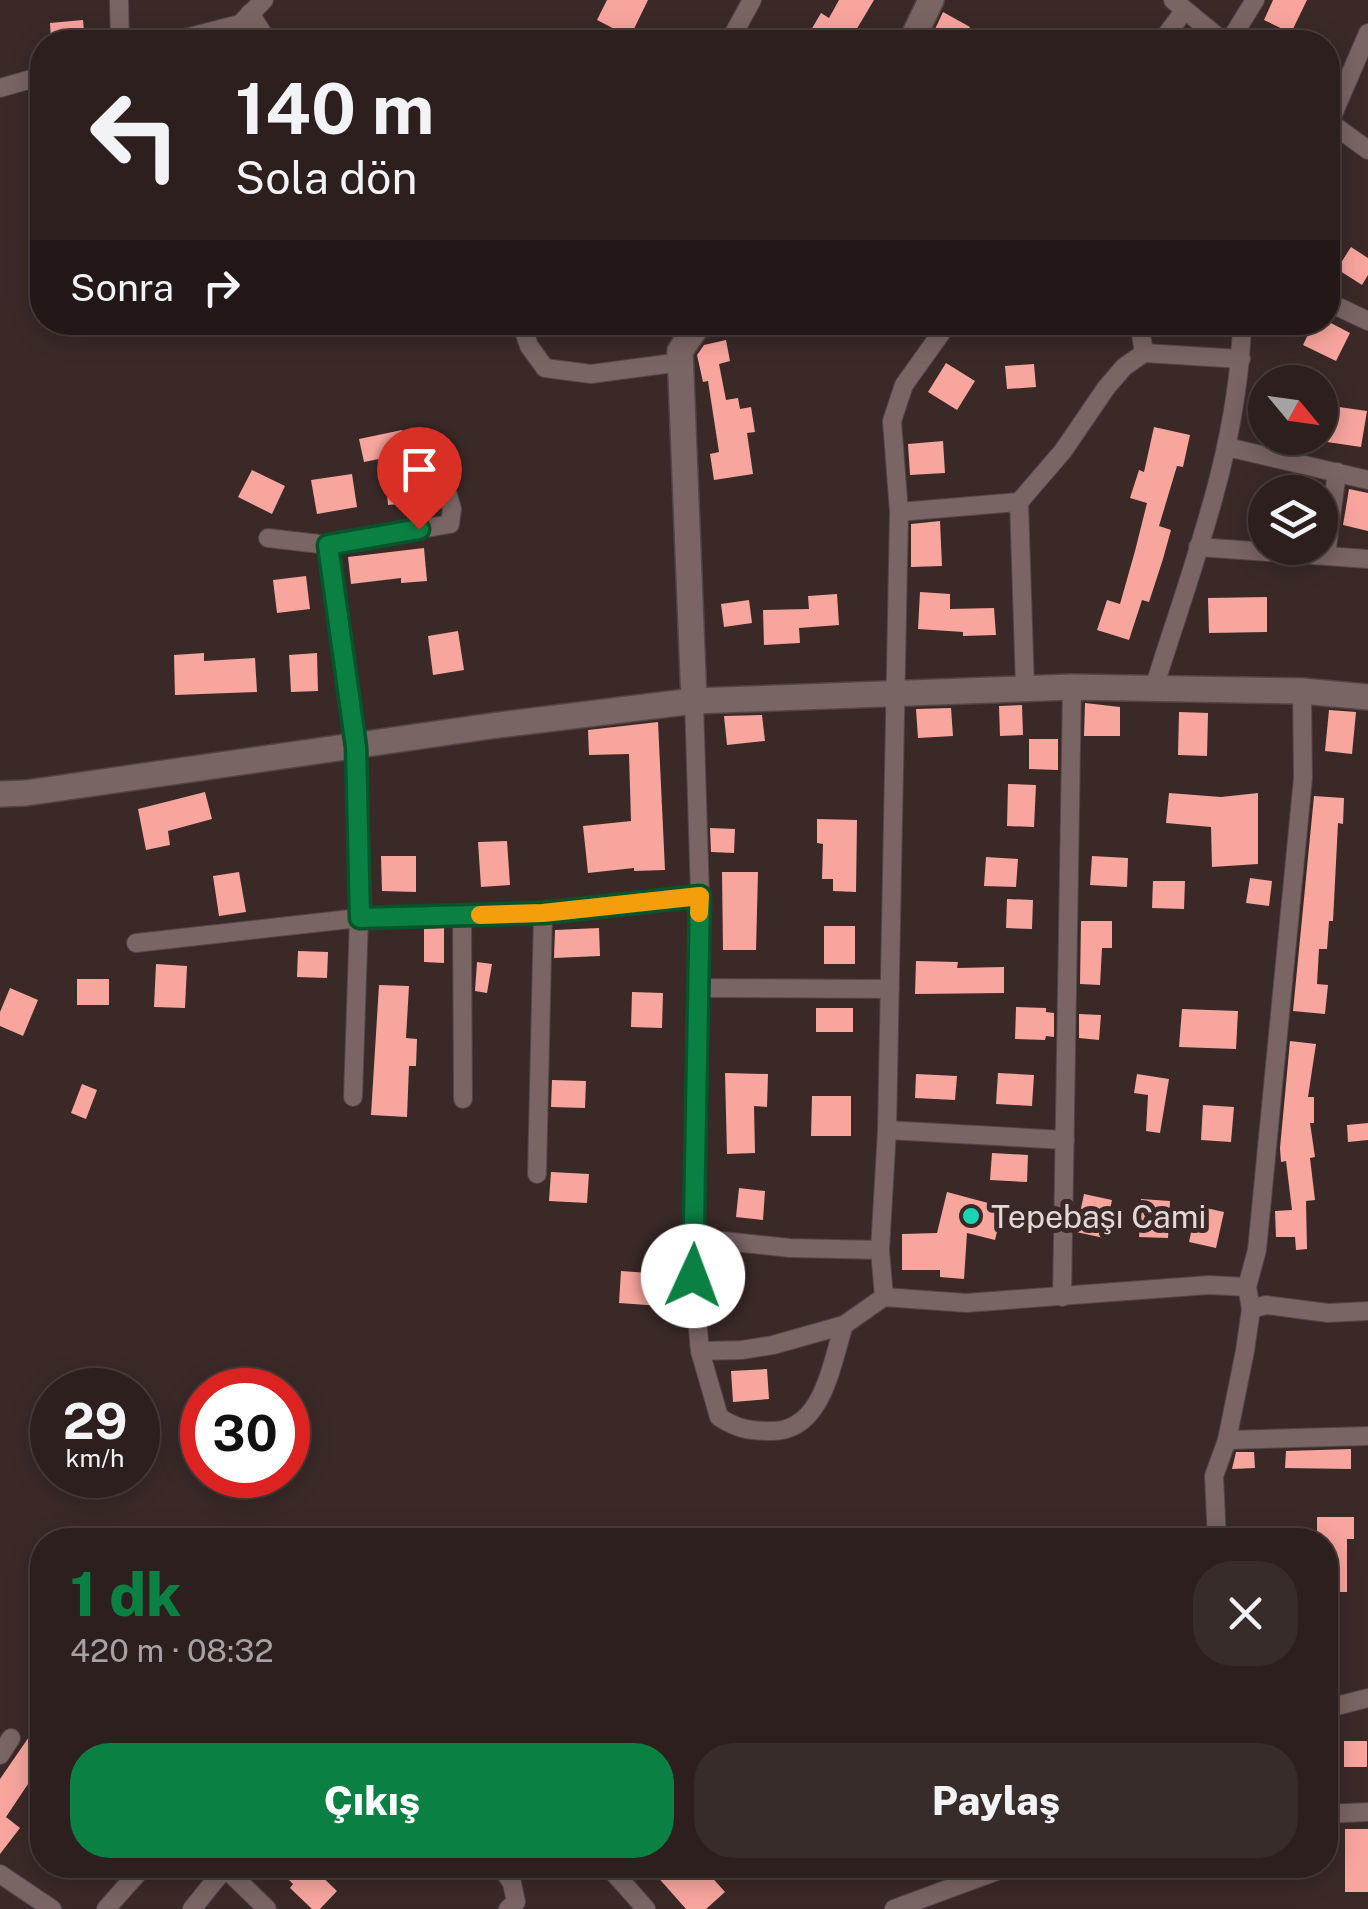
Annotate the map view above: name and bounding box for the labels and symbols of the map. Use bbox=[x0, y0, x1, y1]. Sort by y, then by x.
north arrow bbox=[1248, 365, 1338, 455]
pin bbox=[377, 427, 462, 530]
place label: Tepebaşı Cami bbox=[991, 1198, 1206, 1235]
marker: Tepebaşı Cami bbox=[960, 1205, 982, 1227]
position arrow bbox=[641, 1224, 745, 1328]
speed limit sign: 30 bbox=[180, 1368, 310, 1498]

